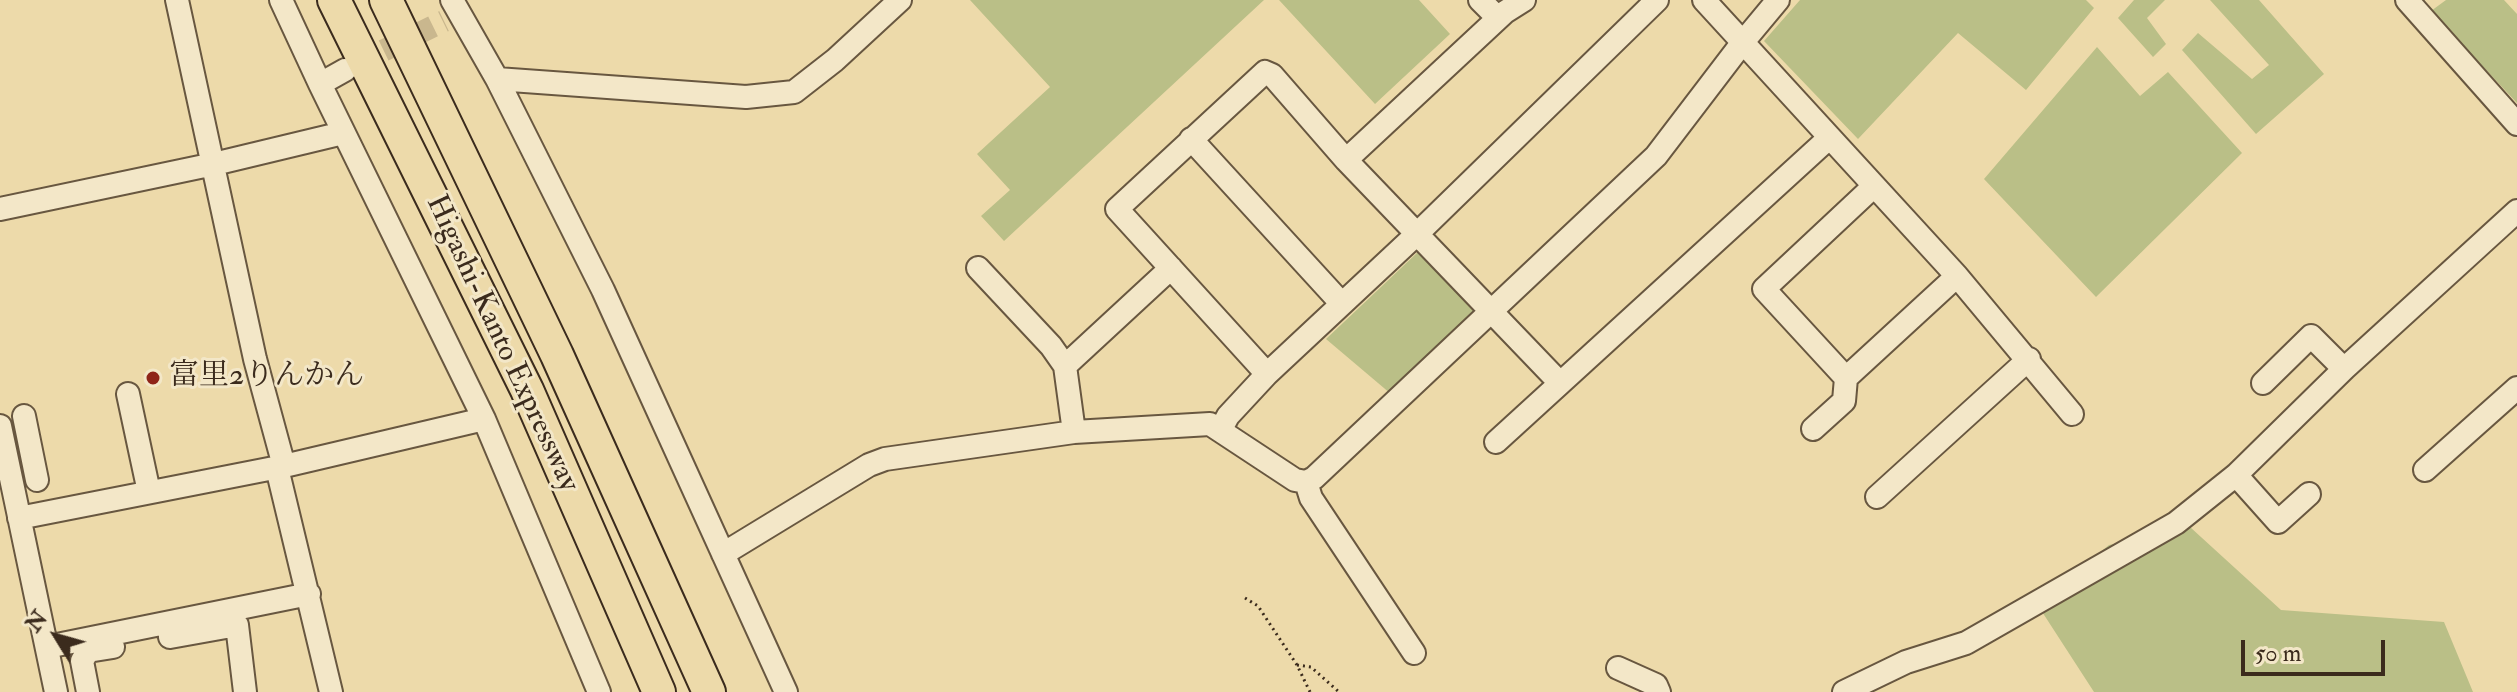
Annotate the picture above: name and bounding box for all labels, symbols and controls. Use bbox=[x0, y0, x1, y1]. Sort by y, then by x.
street label: Higashi-Kanto Expressway bbox=[416, 190, 586, 498]
place label: 富里2りんかん bbox=[169, 360, 364, 396]
marker: 富里2りんかん bbox=[144, 369, 162, 387]
north arrow bbox=[16, 596, 96, 676]
text: N bbox=[20, 605, 54, 638]
scale bar bbox=[2245, 624, 2389, 674]
text: 50 m bbox=[2255, 638, 2301, 669]

